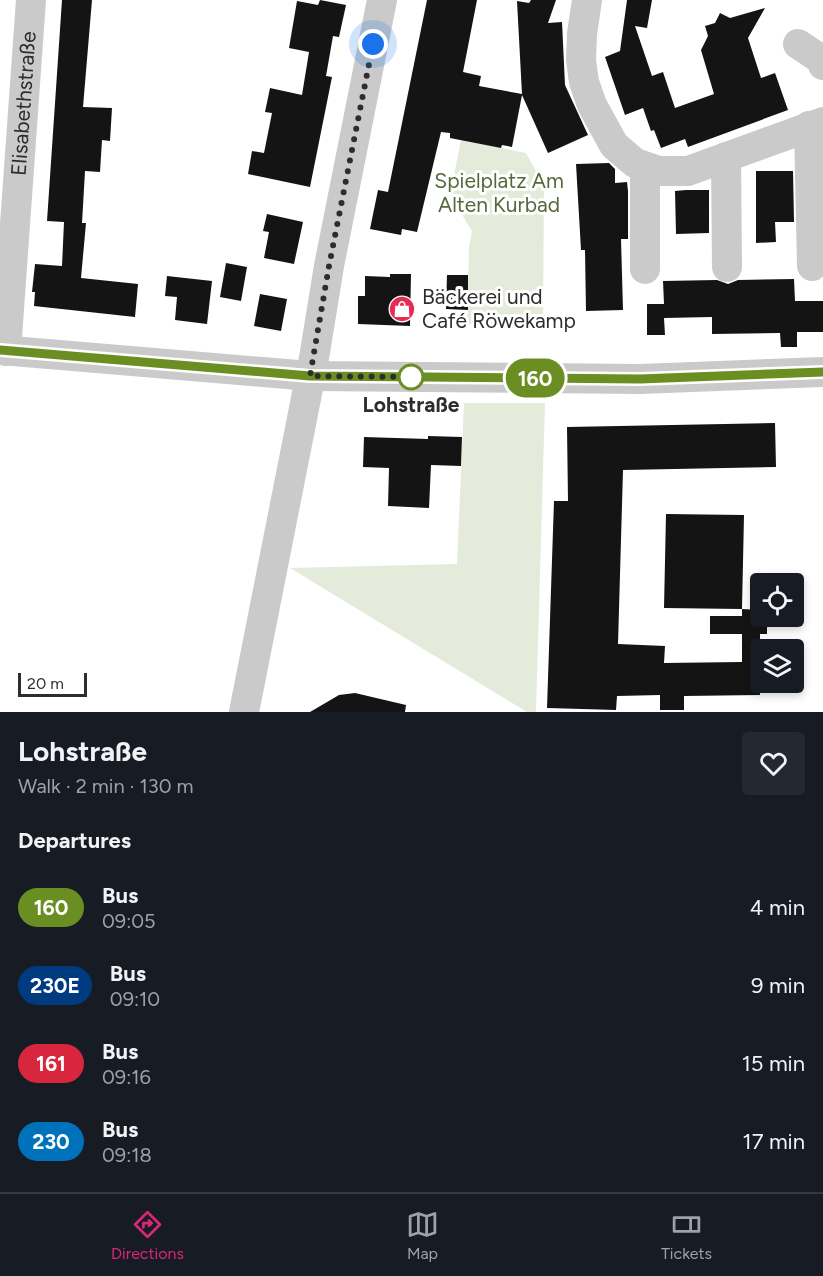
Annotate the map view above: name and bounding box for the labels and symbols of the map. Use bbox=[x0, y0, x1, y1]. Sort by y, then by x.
your location bbox=[358, 29, 388, 59]
street label: Elisabethstraße bbox=[6, 30, 41, 177]
park label: Spielplatz Am Alten Kurbad bbox=[434, 168, 564, 217]
place label: Bäckerei und Café Röwekamp bbox=[422, 284, 576, 333]
shop icon: Bäckerei und Café Röwekamp bbox=[387, 294, 417, 324]
line badge: 160 bbox=[500, 358, 570, 398]
marker: Lohstraße bbox=[398, 364, 424, 390]
place label: Lohstraße bbox=[363, 392, 460, 417]
scale bar bbox=[18, 670, 87, 698]

